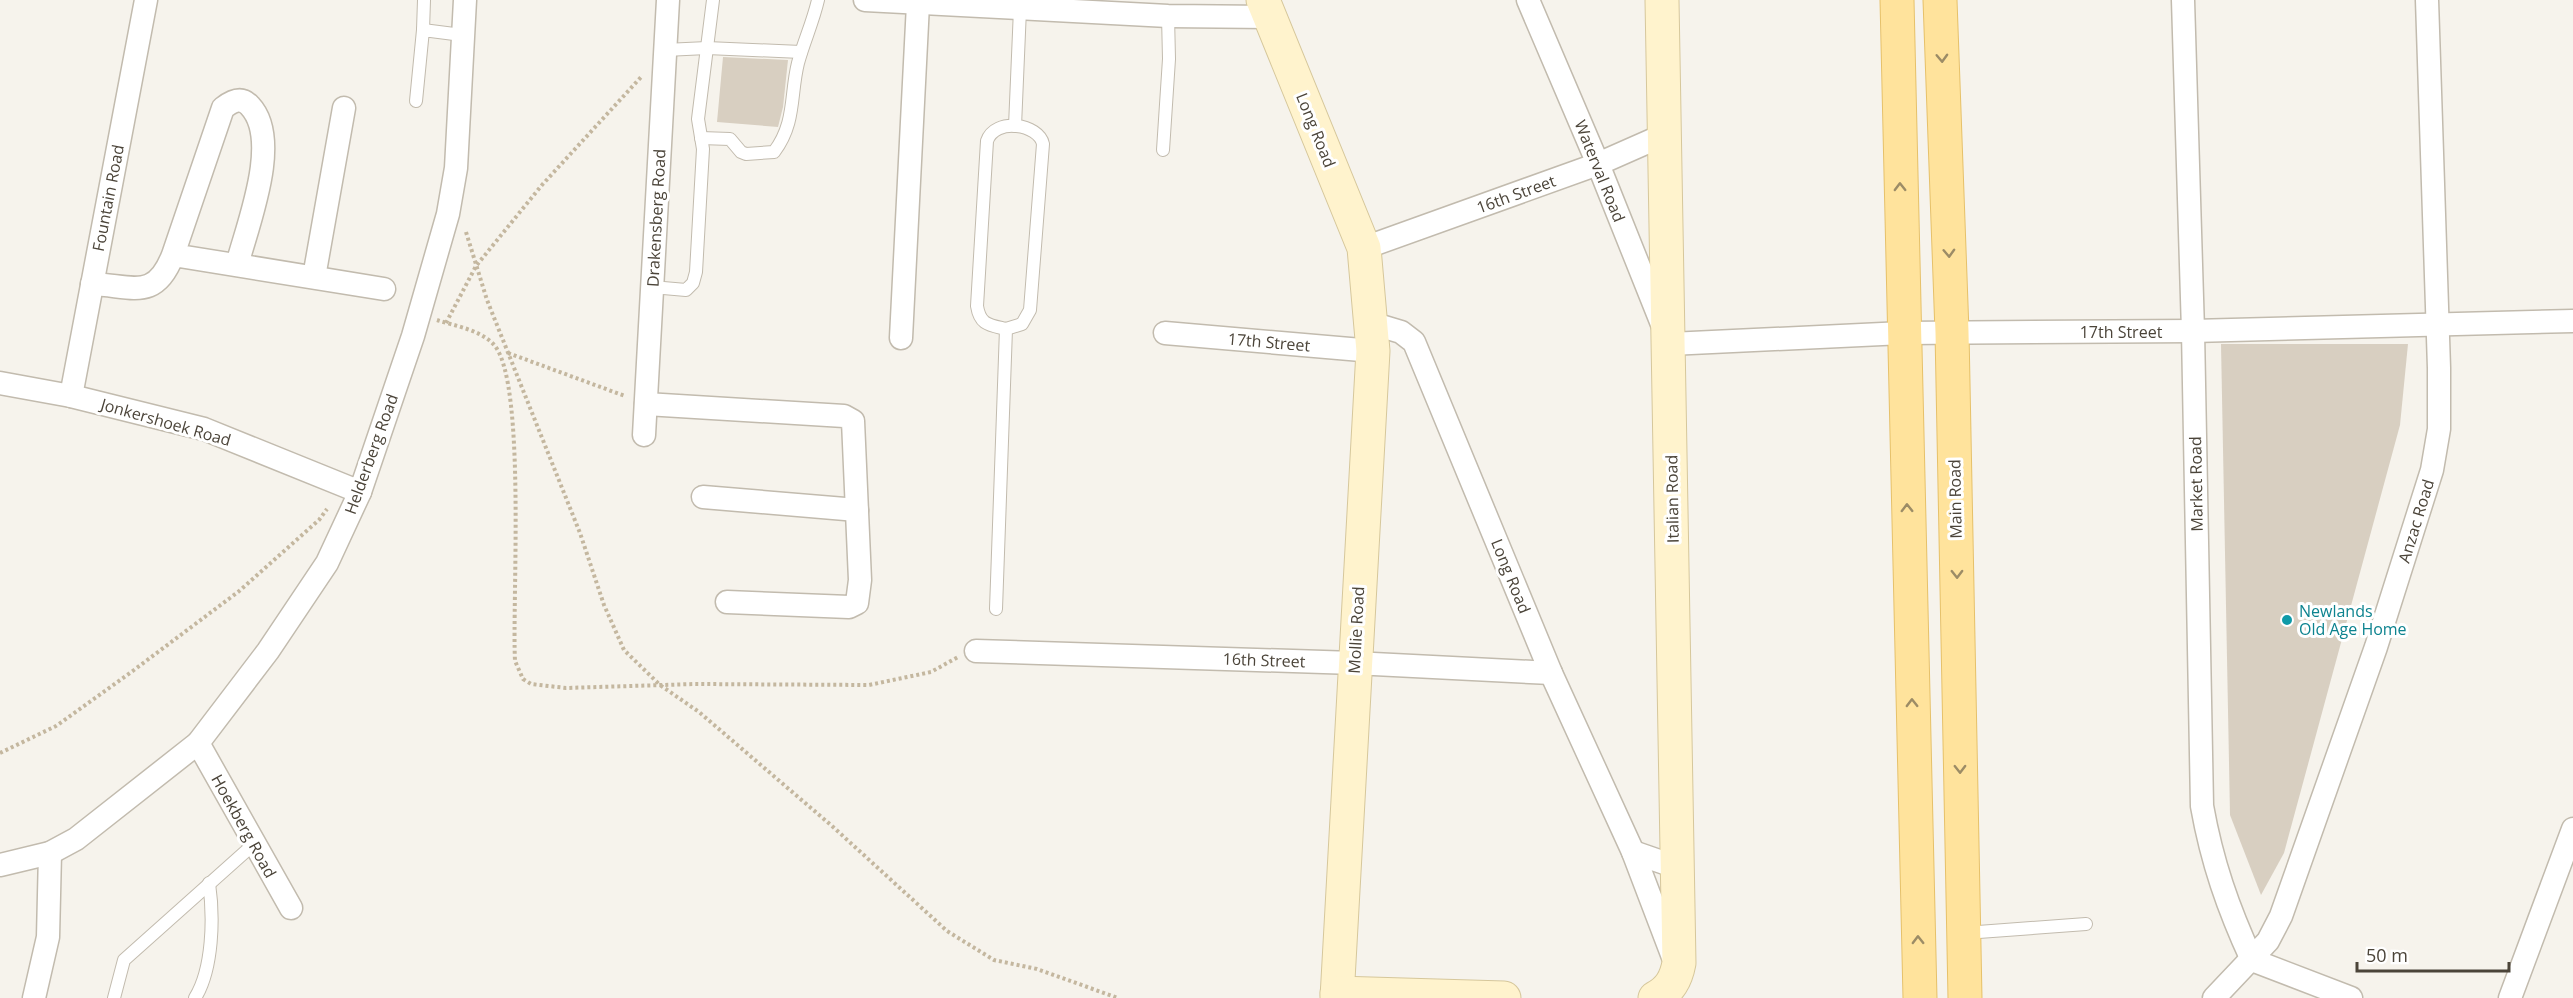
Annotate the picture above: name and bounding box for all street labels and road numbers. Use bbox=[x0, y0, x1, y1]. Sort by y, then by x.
street label: Long Road bbox=[1291, 89, 1341, 171]
street label: Waterval Road bbox=[1570, 117, 1630, 225]
street label: Fountain Road bbox=[87, 143, 129, 253]
street label: Drakensberg Road bbox=[641, 148, 671, 288]
street label: 16th Street bbox=[1473, 169, 1559, 218]
street label: 17th Street bbox=[2080, 321, 2163, 343]
street label: 17th Street bbox=[1227, 327, 1311, 357]
street label: Helderberg Road bbox=[339, 391, 403, 517]
street label: Jonkershoek Road bbox=[96, 392, 234, 451]
street label: Market Road bbox=[2184, 436, 2208, 532]
street label: Italian Road bbox=[1660, 455, 1684, 543]
street label: Main Road bbox=[1943, 459, 1967, 539]
street label: Anzac Road bbox=[2393, 477, 2439, 565]
street label: Long Road bbox=[1486, 535, 1536, 617]
street label: Mollie Road bbox=[1343, 586, 1369, 674]
street label: 16th Street bbox=[1222, 648, 1306, 672]
street label: Hoekberg Road bbox=[206, 770, 282, 882]

